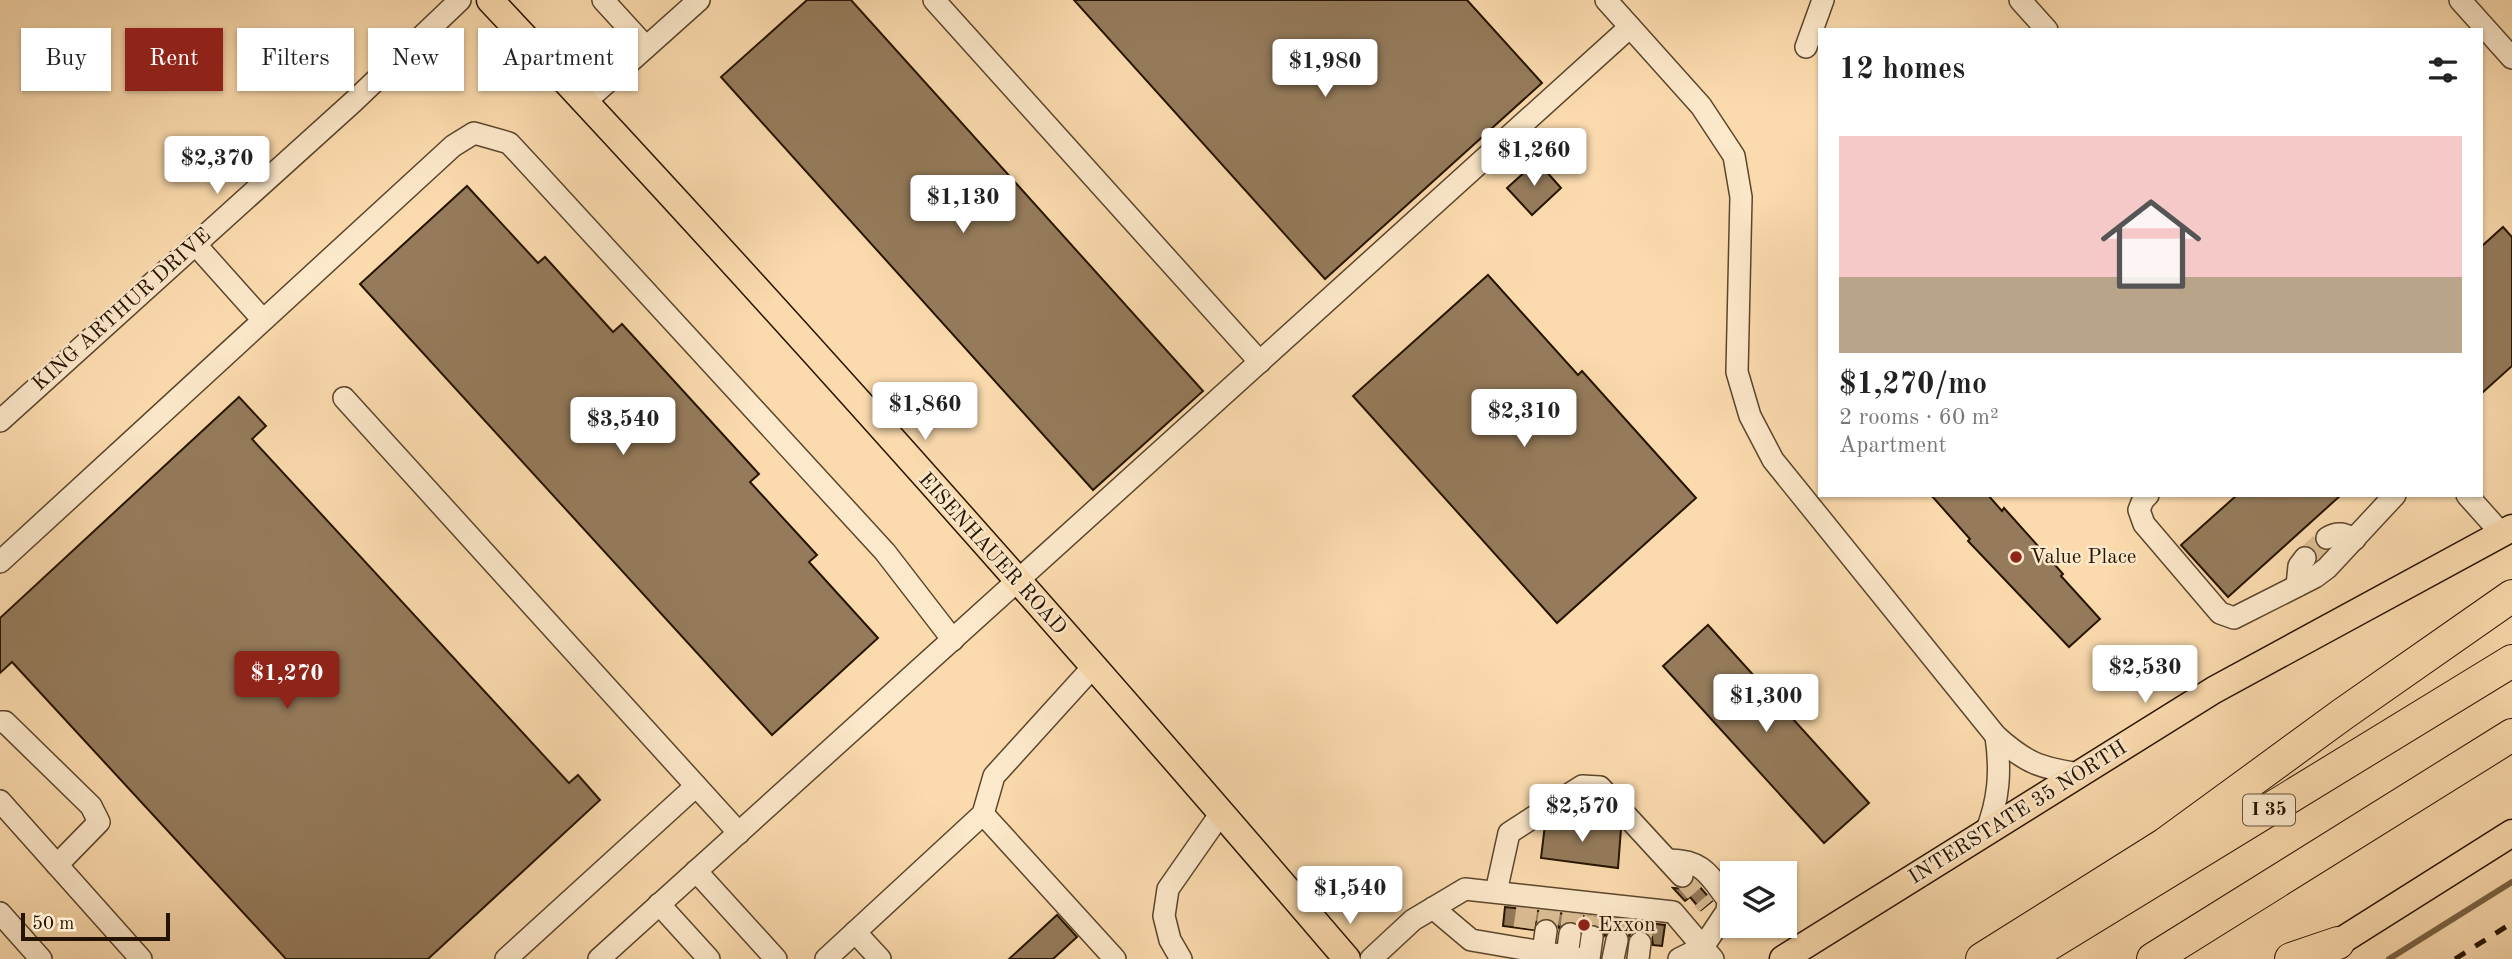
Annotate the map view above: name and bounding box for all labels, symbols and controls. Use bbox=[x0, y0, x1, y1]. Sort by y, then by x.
chip: Buy bbox=[21, 28, 111, 91]
chip: Rent bbox=[125, 28, 223, 91]
chip: Filters bbox=[237, 28, 354, 91]
chip: New bbox=[368, 28, 464, 91]
chip: Apartment bbox=[478, 28, 638, 91]
pin: $1,980 bbox=[1268, 40, 1382, 99]
text: $1,980 bbox=[1288, 50, 1362, 73]
icon: filters bbox=[2424, 51, 2462, 89]
text: 12 homes bbox=[1839, 55, 1965, 85]
pin: $1,260 bbox=[1477, 128, 1591, 188]
pin: $2,370 bbox=[160, 136, 274, 196]
text: $1,260 bbox=[1497, 139, 1571, 162]
text: $2,370 bbox=[180, 147, 254, 170]
pin: $1,130 bbox=[906, 176, 1020, 235]
icon: home bbox=[2088, 181, 2214, 307]
text: $1,130 bbox=[926, 186, 1000, 209]
street label: KING ARTHUR DRIVE bbox=[29, 225, 215, 395]
text: $1,270/mo bbox=[1839, 370, 1987, 400]
pin: $1,860 bbox=[868, 382, 982, 442]
pin: $2,310 bbox=[1467, 390, 1581, 449]
text: $1,860 bbox=[888, 393, 962, 416]
pin: $3,540 bbox=[566, 398, 680, 457]
text: $2,310 bbox=[1487, 400, 1561, 423]
text: 2 rooms · 60 m² bbox=[1839, 406, 1999, 429]
text: $3,540 bbox=[586, 408, 660, 431]
text: Apartment bbox=[1839, 434, 1947, 457]
street label: EISENHAUER ROAD bbox=[914, 469, 1070, 639]
place label: Value Place bbox=[2030, 547, 2136, 568]
marker: Value Place bbox=[2008, 549, 2024, 565]
pin: $2,530 bbox=[2088, 646, 2202, 705]
pin: $1,270 bbox=[230, 652, 344, 711]
text: $2,530 bbox=[2108, 656, 2182, 679]
text: $1,270 bbox=[250, 662, 324, 685]
pin: $1,300 bbox=[1709, 674, 1823, 734]
text: $1,300 bbox=[1729, 685, 1803, 708]
street label: INTERSTATE 35 NORTH bbox=[1905, 737, 2131, 889]
pin: $2,570 bbox=[1525, 784, 1639, 844]
road number: I 35 bbox=[2243, 794, 2295, 825]
text: $2,570 bbox=[1545, 795, 1619, 818]
map controls bbox=[1720, 861, 1797, 938]
button: layers bbox=[1720, 861, 1797, 938]
pin: $1,540 bbox=[1293, 866, 1407, 926]
text: $1,540 bbox=[1313, 877, 1387, 900]
scale bar bbox=[21, 910, 170, 942]
text: 50 m bbox=[32, 915, 74, 934]
place label: Exxon bbox=[1598, 915, 1656, 936]
marker: Exxon bbox=[1576, 917, 1592, 933]

